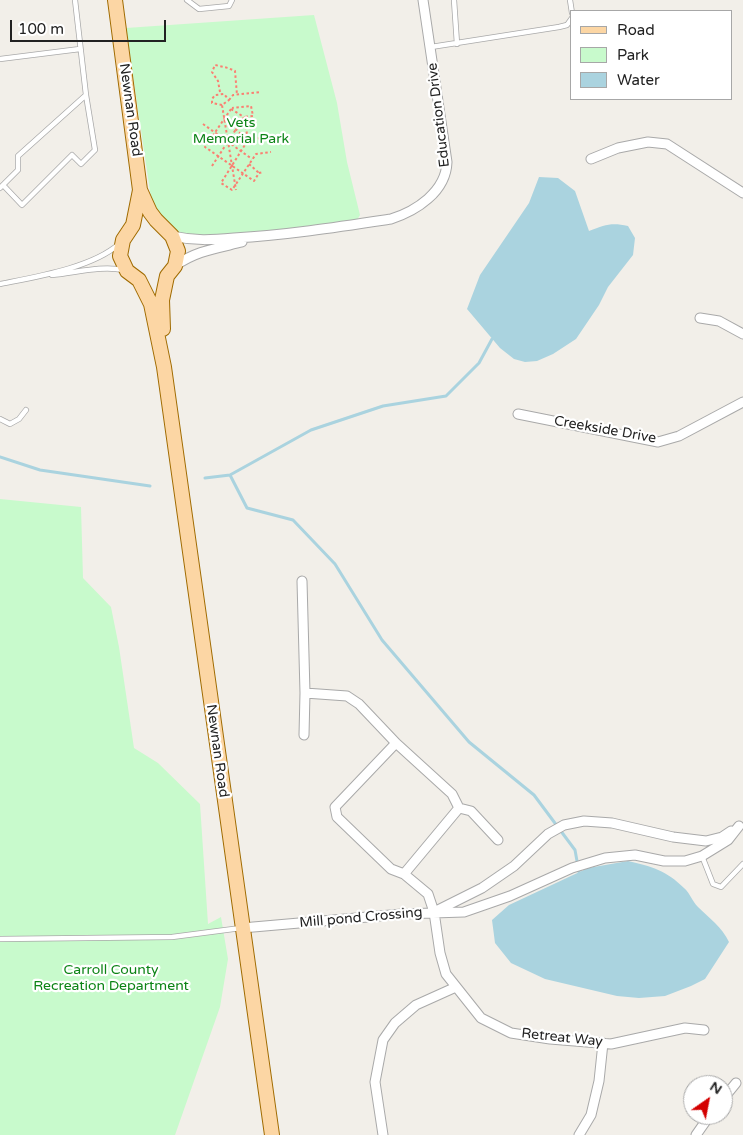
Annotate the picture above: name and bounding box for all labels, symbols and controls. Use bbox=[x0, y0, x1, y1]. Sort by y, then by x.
scale bar bbox=[12, 10, 169, 42]
legend bbox=[570, 10, 733, 100]
text: 100 m bbox=[18, 20, 64, 38]
text: Road bbox=[617, 21, 655, 39]
text: Park bbox=[617, 46, 649, 64]
street label: Newnan Road bbox=[115, 62, 145, 158]
street label: Education Drive bbox=[424, 62, 454, 168]
text: Water bbox=[617, 71, 660, 89]
park label: Vets Memorial Park bbox=[193, 115, 289, 148]
street label: Creekside Drive bbox=[553, 413, 657, 447]
street label: Newnan Road bbox=[202, 703, 232, 799]
street label: Mill pond Crossing bbox=[299, 904, 423, 932]
park label: Carroll County Recreation Department bbox=[33, 962, 189, 994]
street label: Retreat Way bbox=[520, 1025, 604, 1051]
north arrow bbox=[683, 1075, 733, 1125]
text: N bbox=[707, 1078, 725, 1098]

